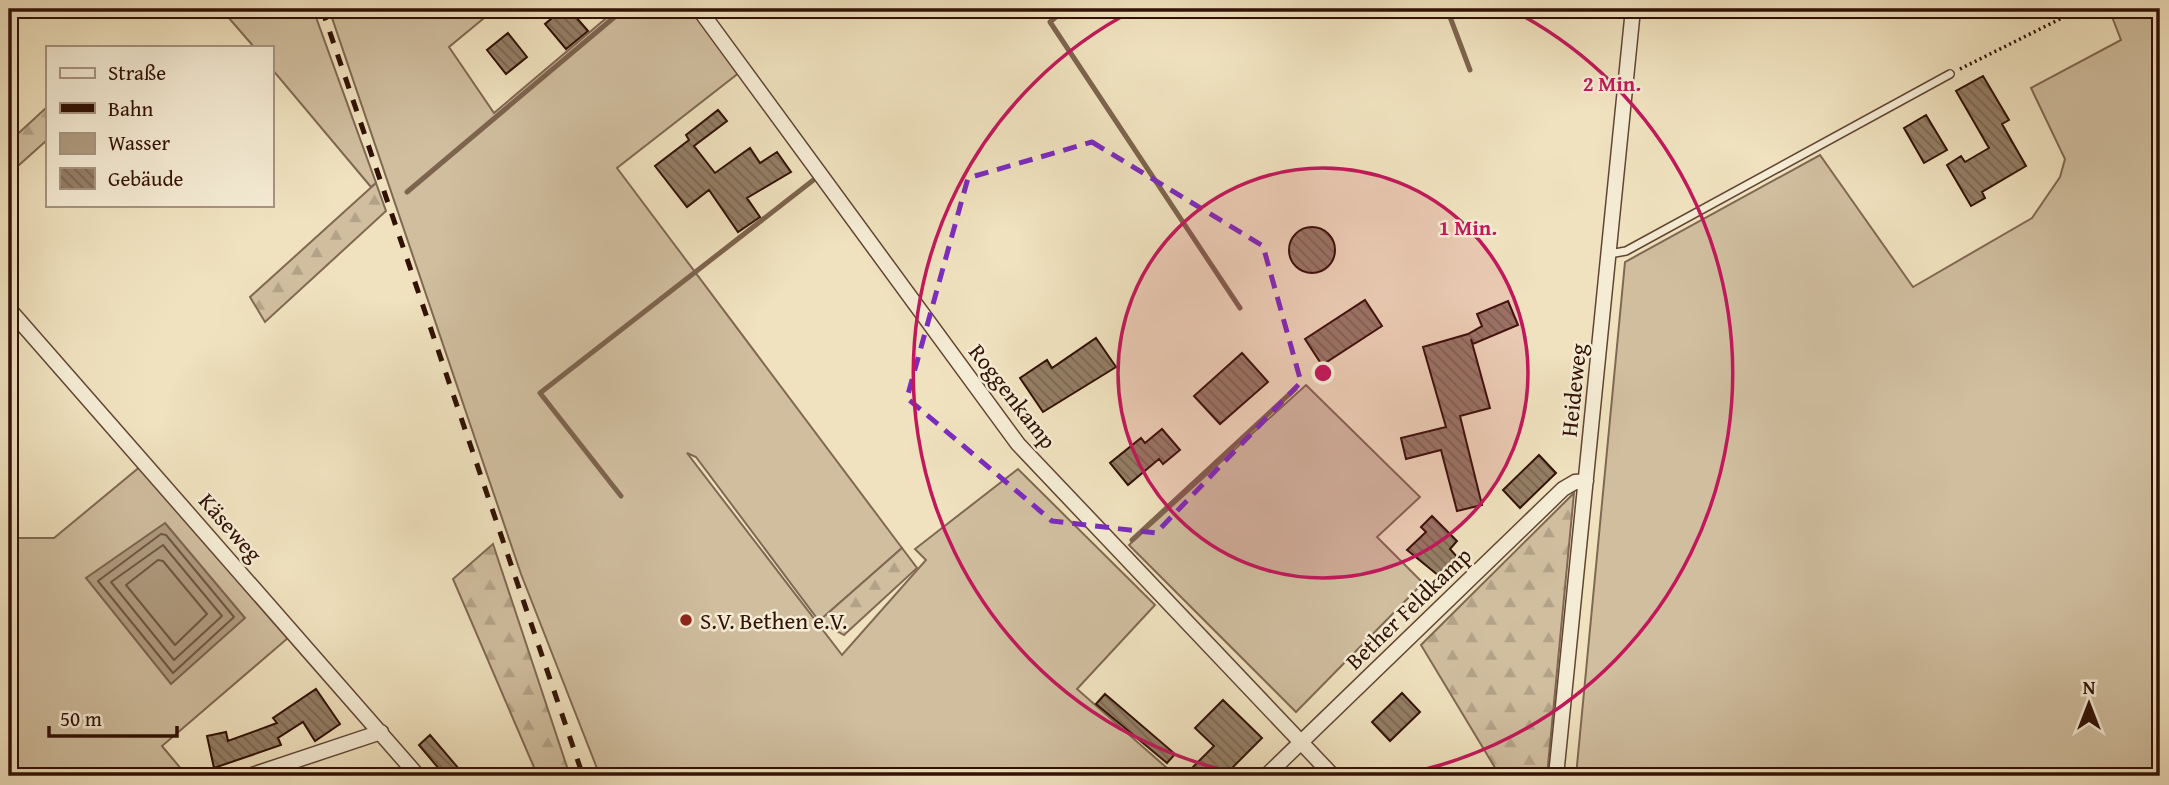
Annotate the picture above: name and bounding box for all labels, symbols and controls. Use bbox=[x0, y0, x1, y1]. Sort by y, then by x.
legend bbox=[46, 46, 273, 206]
text: Straße bbox=[108, 57, 166, 88]
text: 2 Min. bbox=[1583, 68, 1641, 99]
text: Bahn bbox=[108, 93, 154, 124]
text: Wasser bbox=[108, 127, 170, 158]
text: Gebäude bbox=[108, 163, 184, 194]
text: 1 Min. bbox=[1439, 212, 1497, 243]
street label: Roggenkamp bbox=[961, 336, 1065, 456]
street label: Heideweg bbox=[1552, 341, 1594, 438]
centre of rings bbox=[1311, 361, 1335, 385]
street label: Käseweg bbox=[191, 485, 271, 569]
street label: Bether Feldkamp bbox=[1338, 539, 1478, 677]
place label: S.V. Bethen e.V. bbox=[700, 604, 847, 637]
marker: S.V. Bethen e.V. bbox=[678, 612, 694, 628]
north arrow bbox=[2054, 670, 2124, 740]
text: N bbox=[2083, 673, 2096, 701]
scale bar bbox=[49, 694, 177, 738]
text: 50 m bbox=[60, 703, 102, 734]

